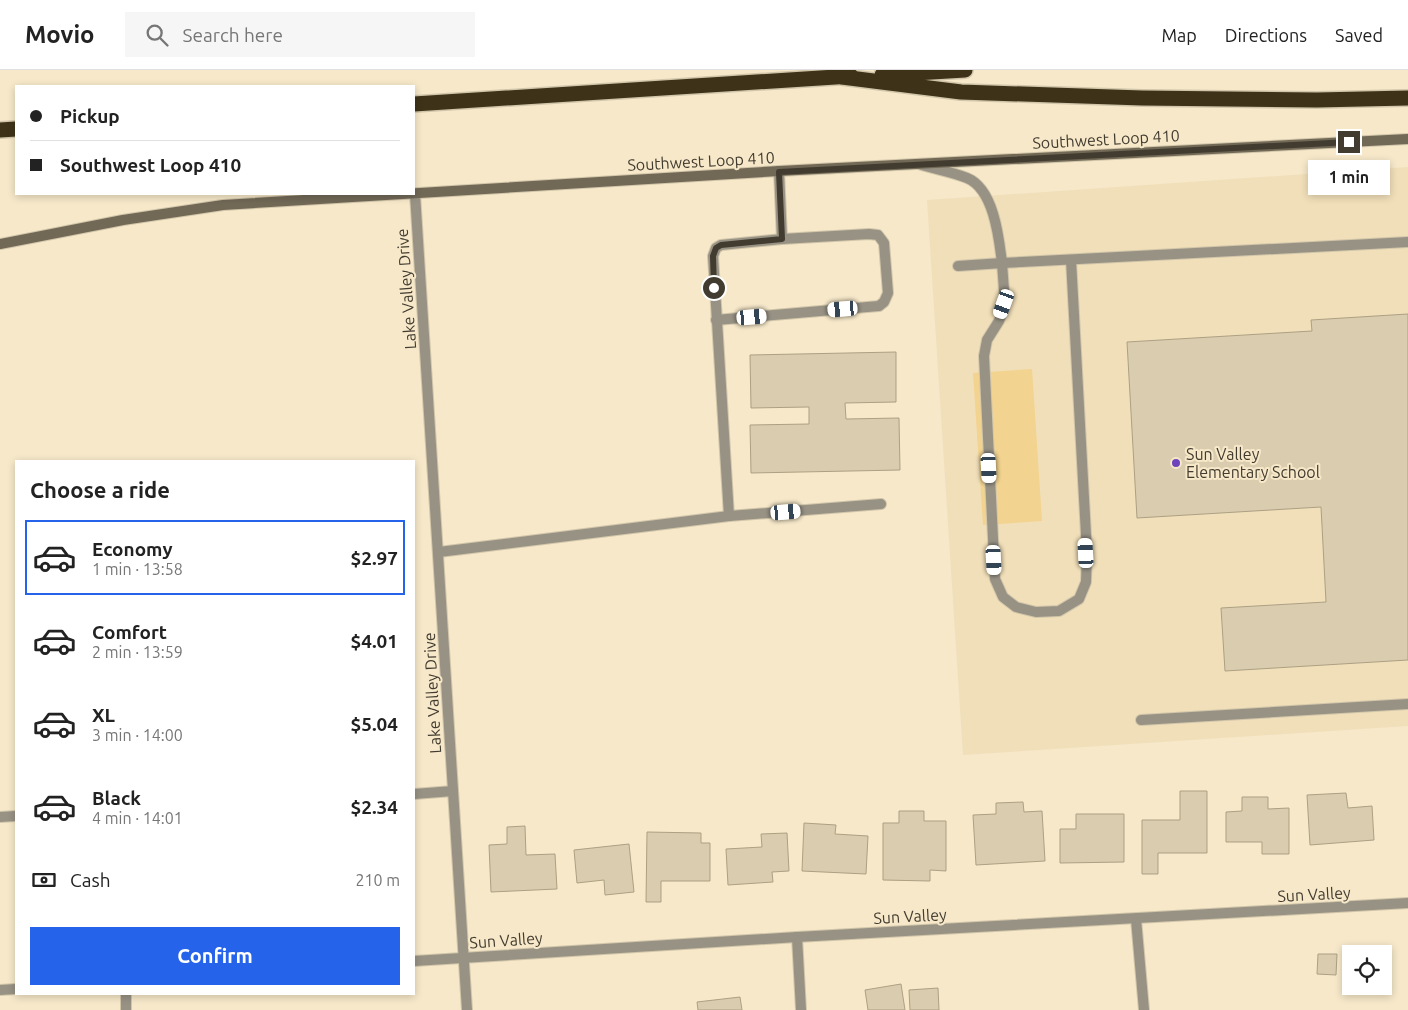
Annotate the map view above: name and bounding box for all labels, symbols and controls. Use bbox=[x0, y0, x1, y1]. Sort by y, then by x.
search box bbox=[125, 12, 475, 57]
text: Movio bbox=[25, 21, 95, 48]
icon: search bbox=[143, 21, 171, 49]
text: Search here bbox=[183, 24, 283, 46]
text: Map bbox=[1161, 25, 1197, 45]
text: Directions bbox=[1225, 25, 1307, 45]
text: Saved bbox=[1335, 25, 1383, 45]
text: Pickup bbox=[60, 105, 120, 127]
street label: Southwest Loop 410 bbox=[1032, 126, 1180, 152]
route end bbox=[1338, 131, 1360, 153]
street label: Southwest Loop 410 bbox=[627, 148, 775, 174]
text: Southwest Loop 410 bbox=[60, 154, 241, 176]
callout: 1 min bbox=[1308, 160, 1390, 194]
text: 1 min bbox=[1329, 168, 1369, 186]
street label: Lake Valley Drive bbox=[393, 228, 419, 350]
route start bbox=[703, 277, 725, 299]
car bbox=[991, 287, 1016, 321]
car bbox=[827, 300, 858, 318]
car bbox=[736, 308, 767, 326]
place label: Sun Valley Elementary School bbox=[1186, 445, 1320, 481]
car bbox=[980, 453, 997, 483]
marker: Sun Valley Elementary School bbox=[1170, 457, 1182, 469]
text: Choose a ride bbox=[30, 477, 170, 502]
car bbox=[770, 503, 801, 521]
icon: car bbox=[32, 535, 77, 580]
text: Economy bbox=[92, 538, 173, 560]
car bbox=[1077, 538, 1094, 568]
car bbox=[985, 545, 1002, 575]
text: $2.97 bbox=[350, 547, 398, 569]
text: 1 min · 13:58 bbox=[92, 560, 183, 578]
icon: car bbox=[32, 618, 77, 663]
text: Comfort bbox=[92, 621, 167, 643]
text: $4.01 bbox=[350, 630, 398, 652]
street label: Lake Valley Drive bbox=[420, 632, 444, 754]
text: 2 min · 13:59 bbox=[92, 643, 183, 661]
icon: car bbox=[32, 701, 77, 746]
text: XL bbox=[92, 704, 115, 726]
text: $5.04 bbox=[350, 713, 398, 735]
text: 3 min · 14:00 bbox=[92, 726, 183, 744]
icon: car bbox=[32, 784, 77, 829]
text: Black bbox=[92, 787, 141, 809]
text: $2.34 bbox=[350, 796, 398, 818]
text: 4 min · 14:01 bbox=[92, 809, 183, 827]
icon: cash bbox=[30, 866, 58, 894]
text: Cash bbox=[70, 869, 111, 891]
text: 210 m bbox=[355, 871, 400, 889]
street label: Sun Valley bbox=[1277, 883, 1351, 905]
street label: Sun Valley bbox=[873, 905, 947, 927]
button: Confirm bbox=[30, 927, 400, 985]
street label: Sun Valley bbox=[469, 928, 543, 952]
map controls bbox=[1342, 945, 1392, 995]
button: locate bbox=[1342, 945, 1392, 995]

